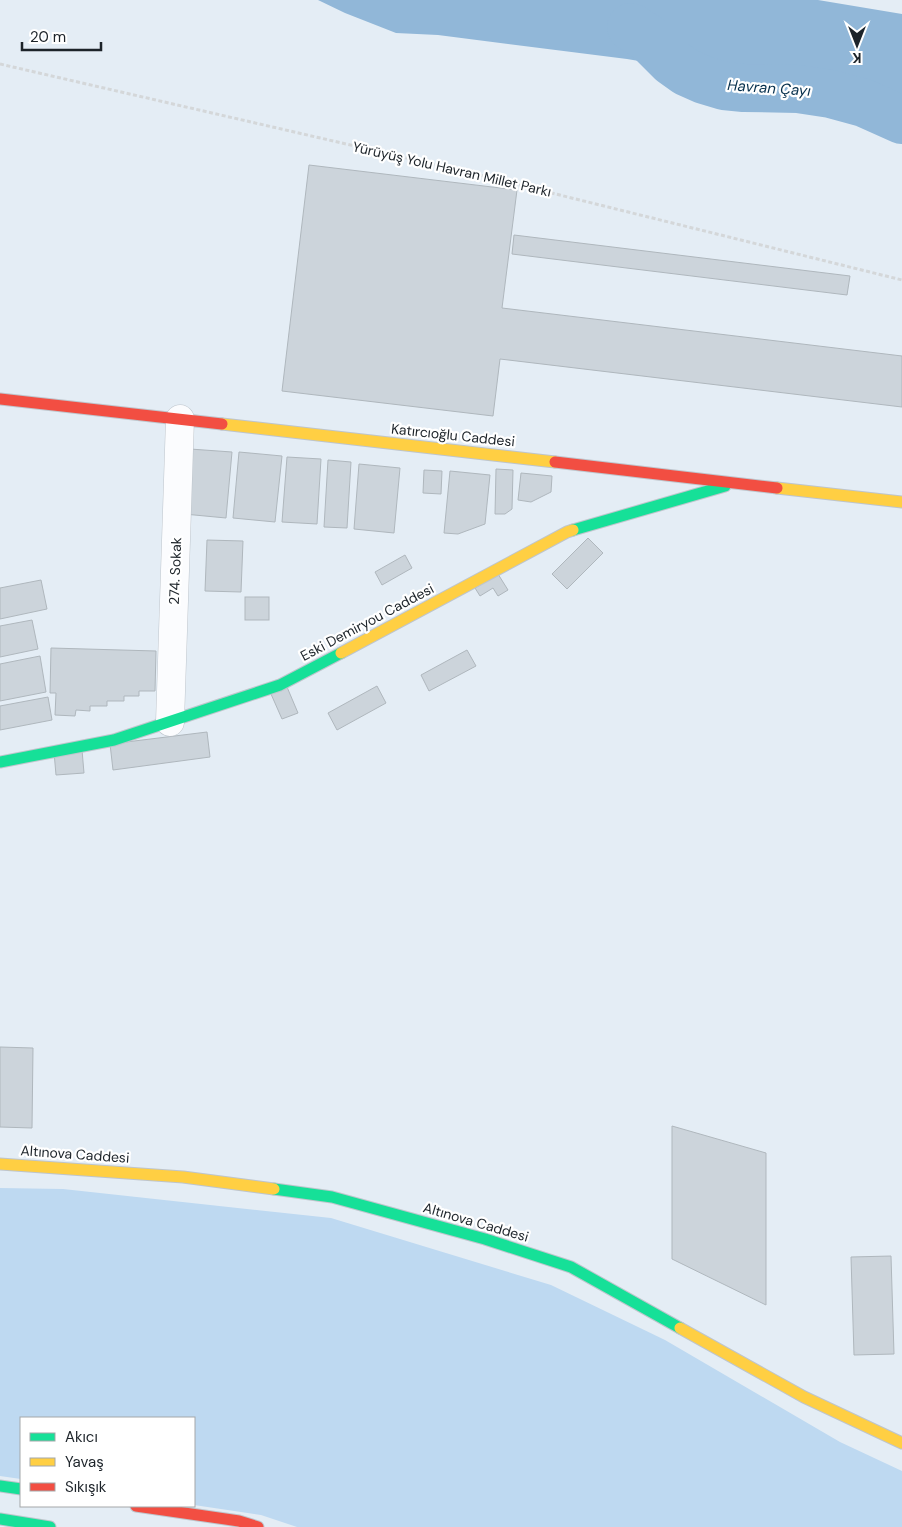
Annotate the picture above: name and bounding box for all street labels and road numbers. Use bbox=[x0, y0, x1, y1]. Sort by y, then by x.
street label: Yürüyüş Yolu Havran Millet Parkı bbox=[351, 137, 553, 201]
street label: Katırcıoğlu Caddesi bbox=[390, 420, 516, 450]
street label: 274. Sokak bbox=[165, 537, 185, 605]
street label: Eski Demiryou Caddesi bbox=[297, 579, 437, 665]
street label: Altınova Caddesi bbox=[20, 1141, 130, 1167]
street label: Altınova Caddesi bbox=[421, 1198, 531, 1246]

